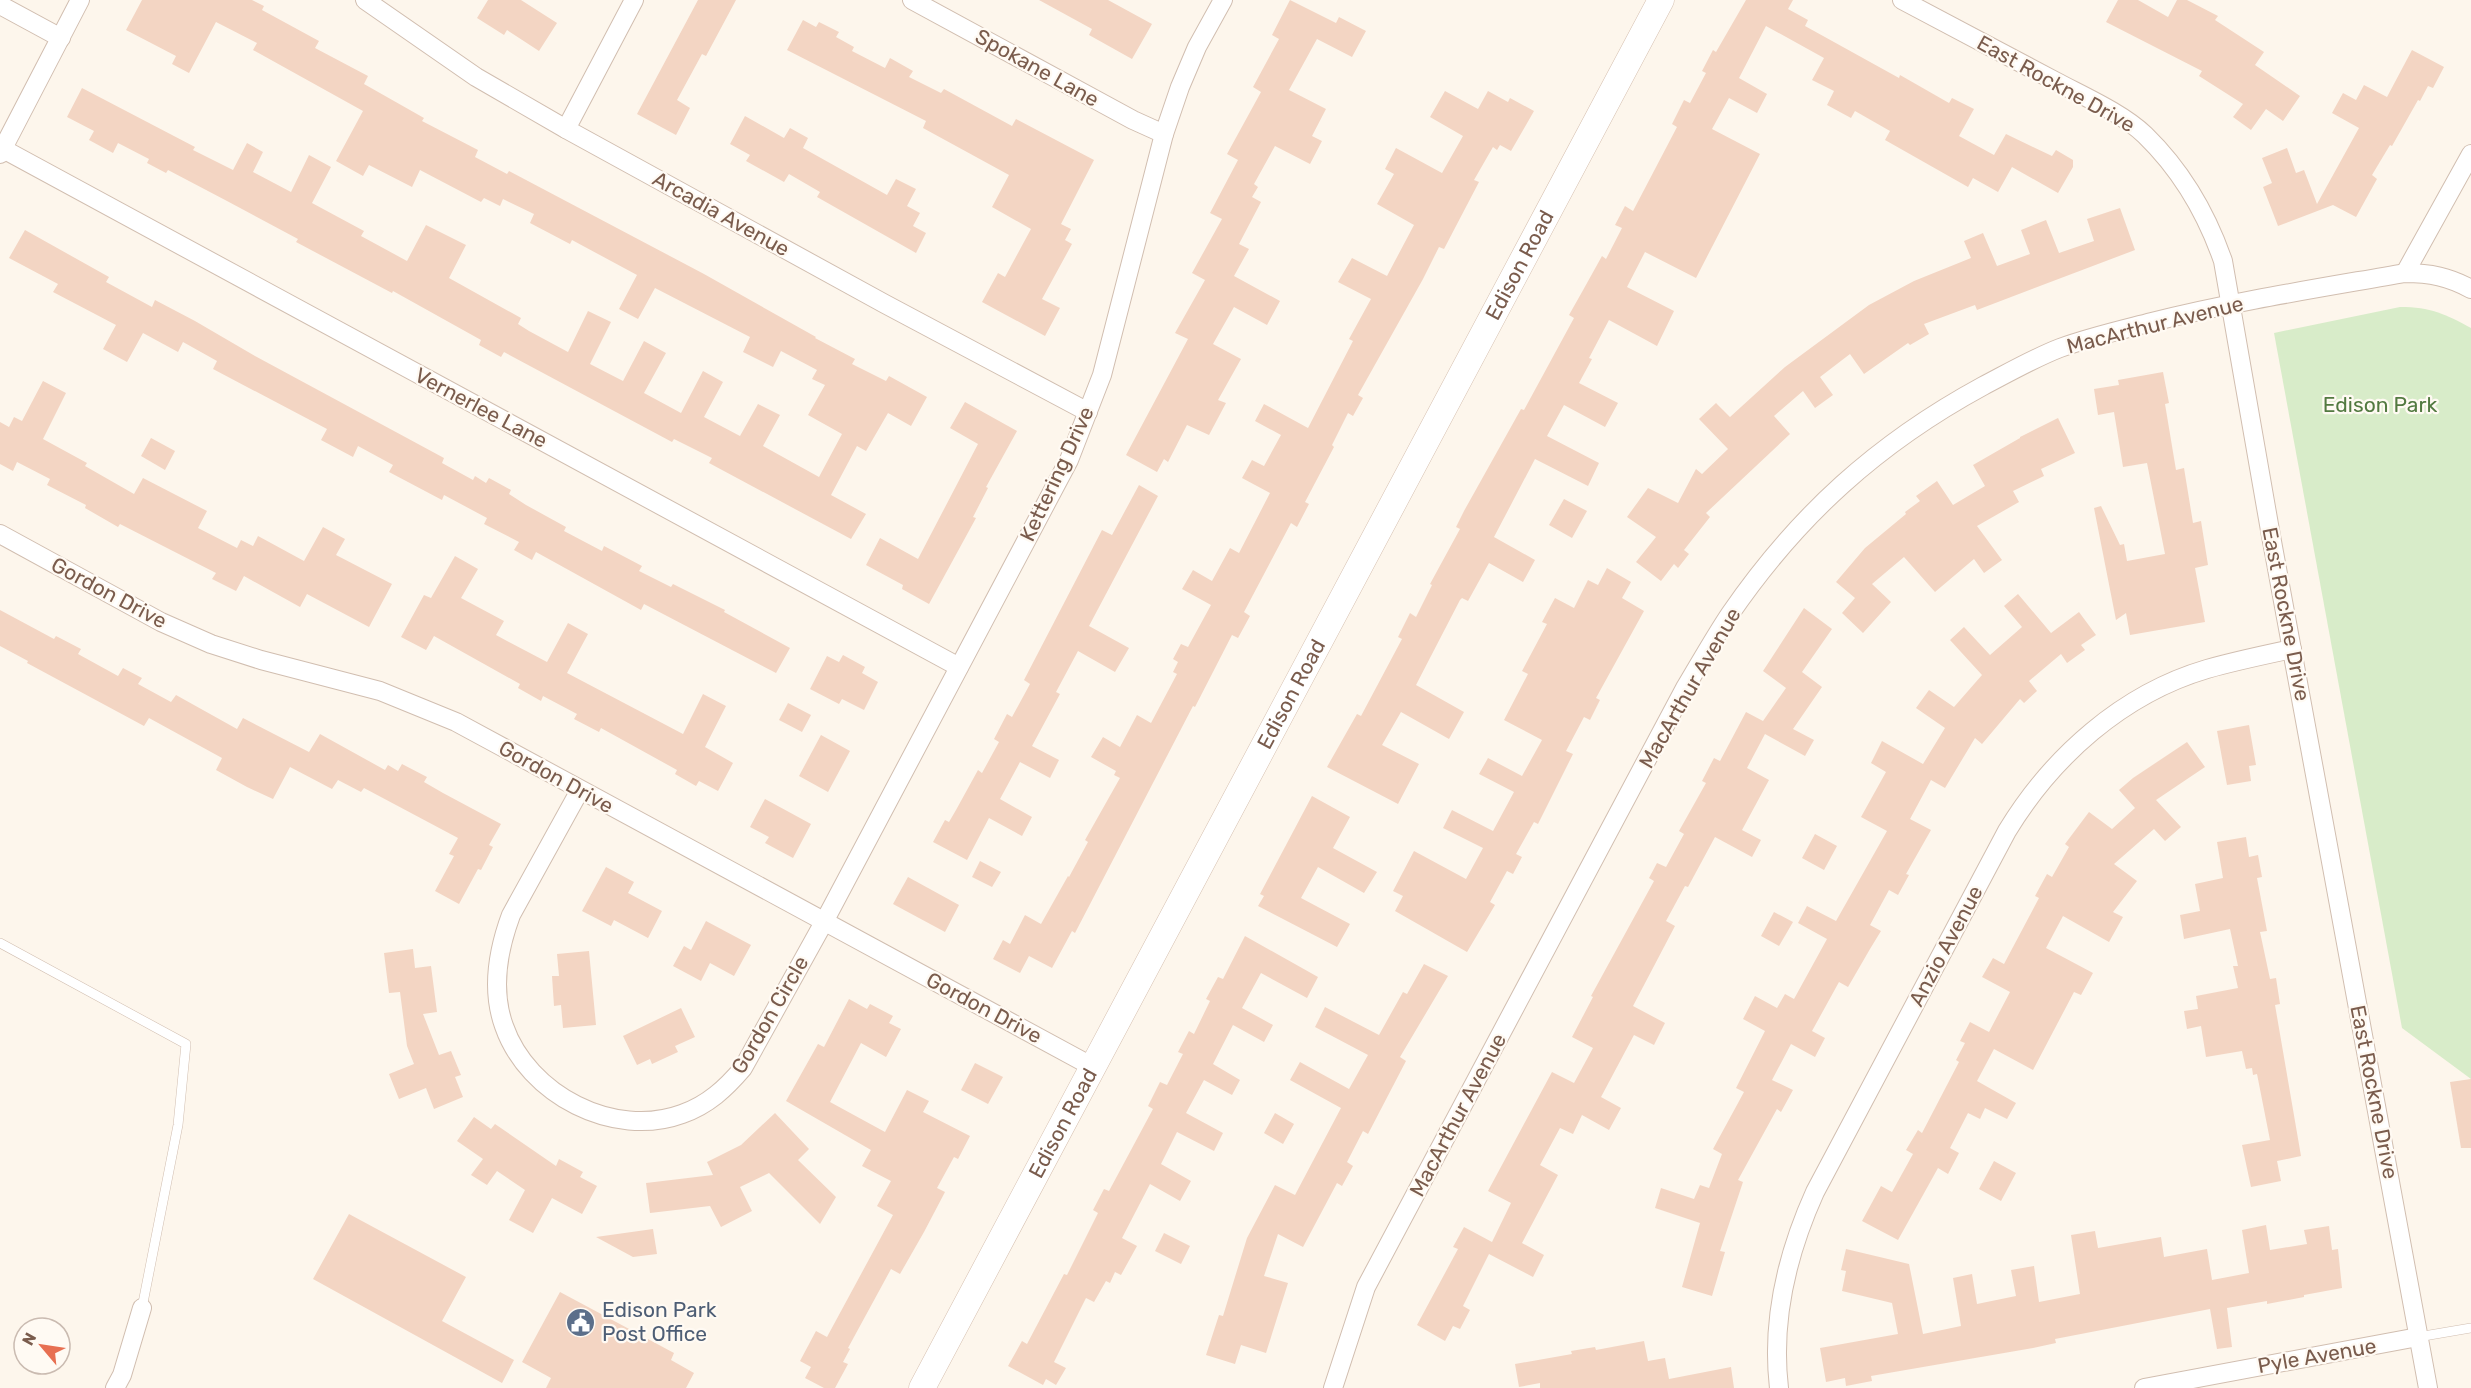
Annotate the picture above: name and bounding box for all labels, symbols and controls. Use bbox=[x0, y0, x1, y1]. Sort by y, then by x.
street label: Spokane Lane bbox=[971, 23, 1103, 112]
street label: East Rockne Drive bbox=[1973, 30, 2140, 137]
street label: Arcadia Avenue bbox=[649, 166, 794, 261]
street label: Edison Road bbox=[1480, 206, 1559, 324]
street label: MacArthur Avenue bbox=[2064, 290, 2246, 359]
street label: Vernerlee Lane bbox=[411, 362, 552, 453]
park label: Edison Park bbox=[2323, 392, 2437, 417]
street label: Kettering Drive bbox=[1014, 402, 1099, 545]
street label: East Rockne Drive bbox=[2257, 525, 2316, 703]
street label: Gordon Drive bbox=[47, 552, 171, 633]
street label: MacArthur Avenue bbox=[1633, 603, 1746, 772]
street label: Edison Road bbox=[1252, 635, 1330, 753]
street label: Gordon Drive bbox=[495, 735, 618, 818]
street label: Anzio Avenue bbox=[1903, 881, 1988, 1010]
street label: Gordon Circle bbox=[726, 951, 813, 1078]
street label: Gordon Drive bbox=[922, 967, 1046, 1048]
street label: East Rockne Drive bbox=[2345, 1003, 2404, 1181]
street label: MacArthur Avenue bbox=[1404, 1029, 1511, 1201]
street label: Edison Road bbox=[1023, 1064, 1102, 1182]
place label: Edison Park Post Office bbox=[602, 1297, 717, 1346]
public building icon: Edison Park Post Office bbox=[565, 1306, 597, 1338]
north arrow bbox=[12, 1316, 72, 1376]
text: N bbox=[18, 1329, 40, 1349]
street label: Pyle Avenue bbox=[2256, 1333, 2378, 1378]

